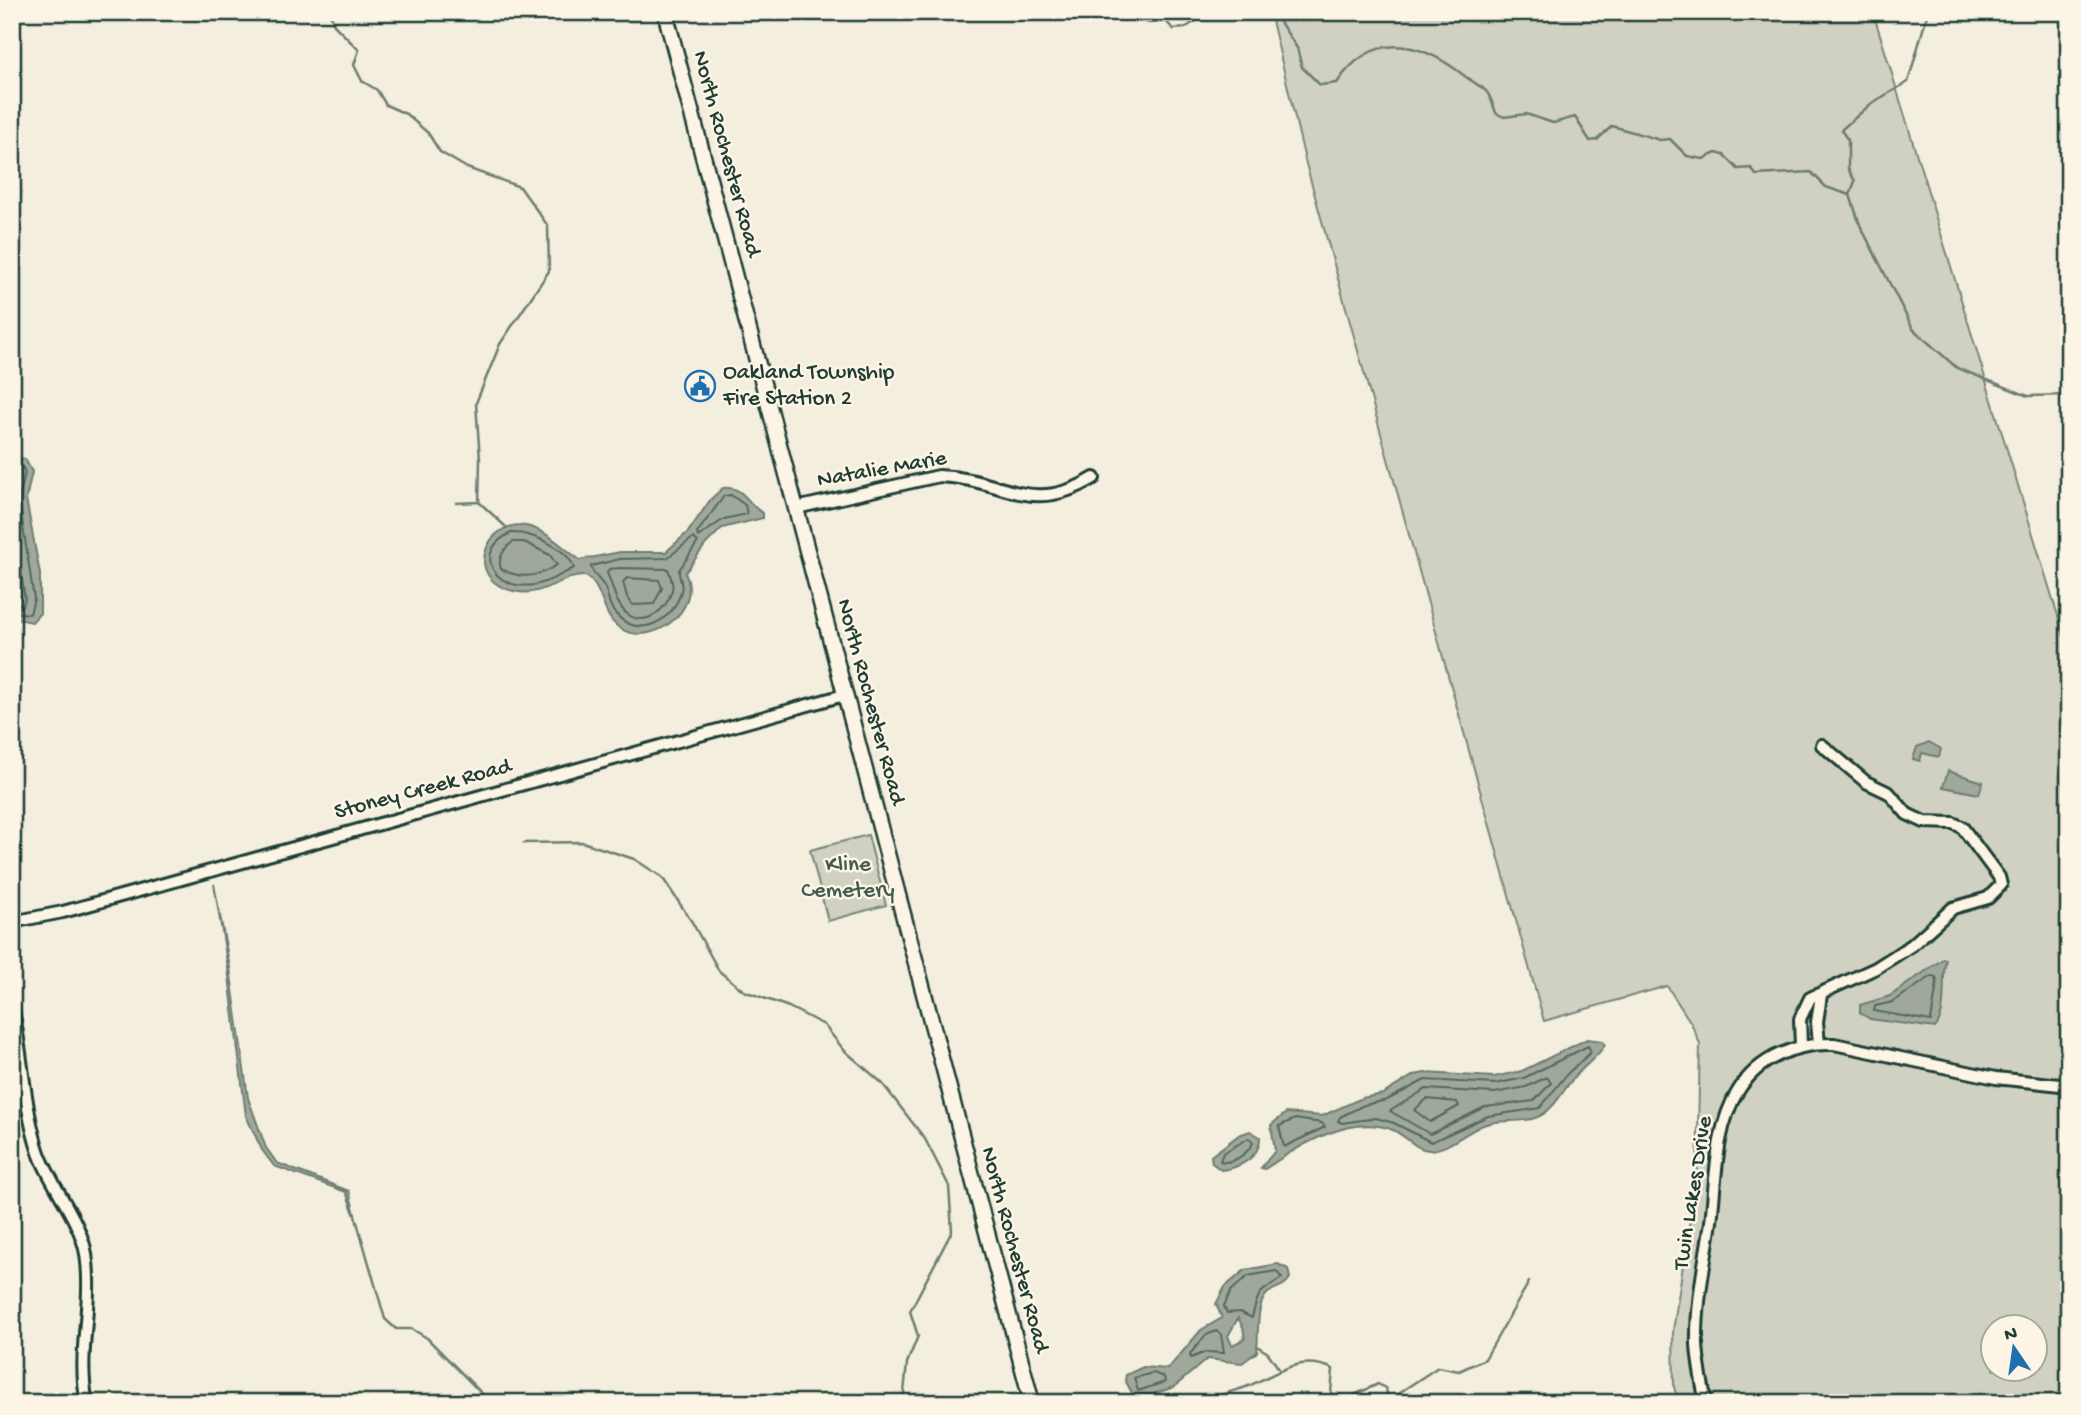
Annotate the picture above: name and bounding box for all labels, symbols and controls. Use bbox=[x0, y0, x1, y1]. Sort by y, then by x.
street label: North Rochester Road bbox=[686, 48, 767, 261]
place label: Oakland Township Fire Station 2 bbox=[722, 360, 894, 413]
public building icon: Oakland Township Fire Station 2 bbox=[683, 369, 717, 403]
street label: Natalie Marie bbox=[815, 445, 950, 495]
street label: North Rochester Road bbox=[830, 596, 911, 809]
street label: Stoney Creek Road bbox=[332, 753, 516, 827]
park label: Kline Cemetery bbox=[801, 852, 895, 905]
street label: Twin Lakes Drive bbox=[1668, 1113, 1720, 1274]
street label: North Rochester Road bbox=[974, 1144, 1055, 1357]
north arrow bbox=[1980, 1314, 2050, 1384]
text: N bbox=[2002, 1322, 2020, 1347]

